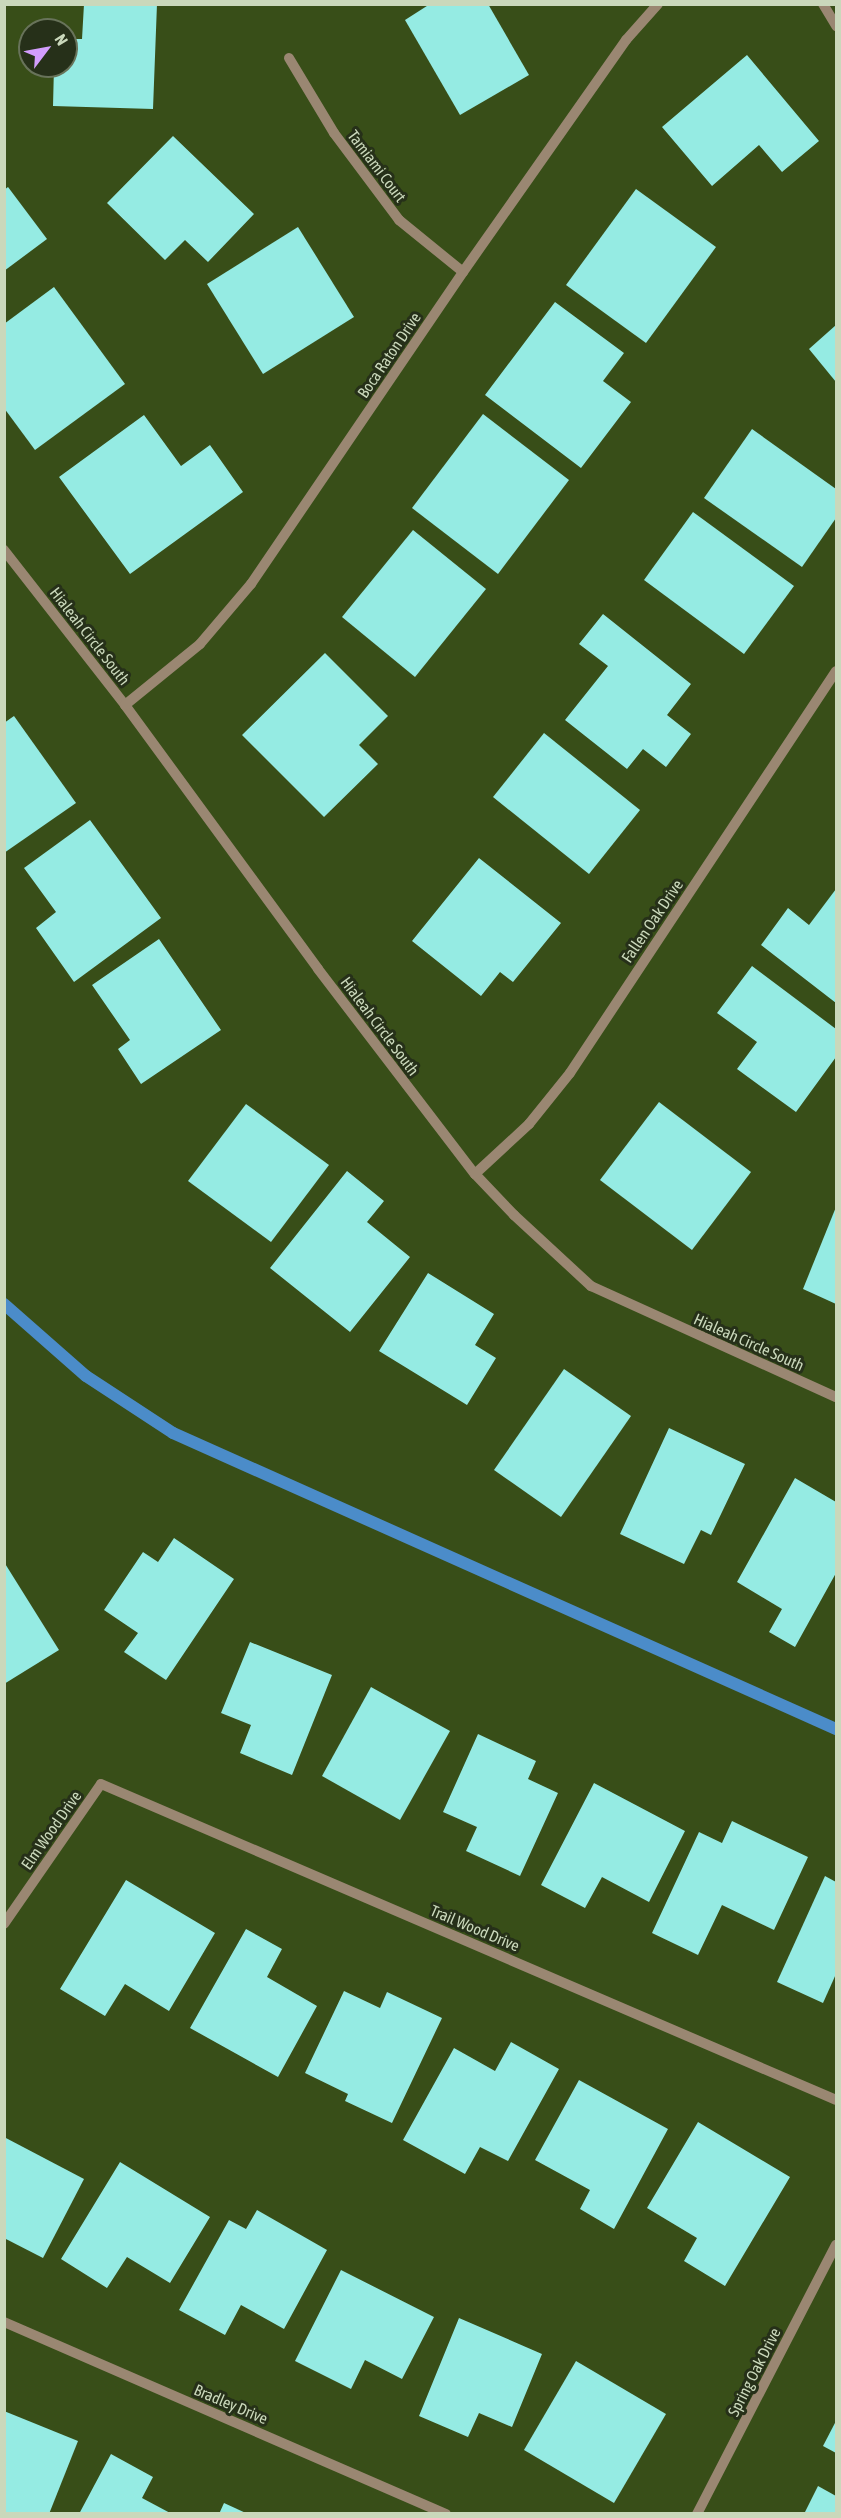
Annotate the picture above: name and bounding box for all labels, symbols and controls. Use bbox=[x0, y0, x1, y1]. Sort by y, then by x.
north arrow bbox=[18, 18, 78, 78]
text: N bbox=[51, 31, 72, 48]
street label: Tamiami Court bbox=[344, 126, 410, 206]
street label: Boca Raton Drive bbox=[353, 309, 425, 401]
street label: Hialeah Circle South bbox=[46, 583, 134, 689]
street label: Fallen Oak Drive bbox=[617, 876, 687, 966]
street label: Hialeah Circle South bbox=[337, 973, 423, 1079]
street label: Hialeah Circle South bbox=[691, 1309, 807, 1375]
street label: Elm Wood Drive bbox=[17, 1787, 85, 1873]
street label: Trail Wood Drive bbox=[428, 1901, 522, 1955]
street label: Spring Oak Drive bbox=[724, 2325, 784, 2419]
street label: Bradley Drive bbox=[191, 2380, 271, 2428]

